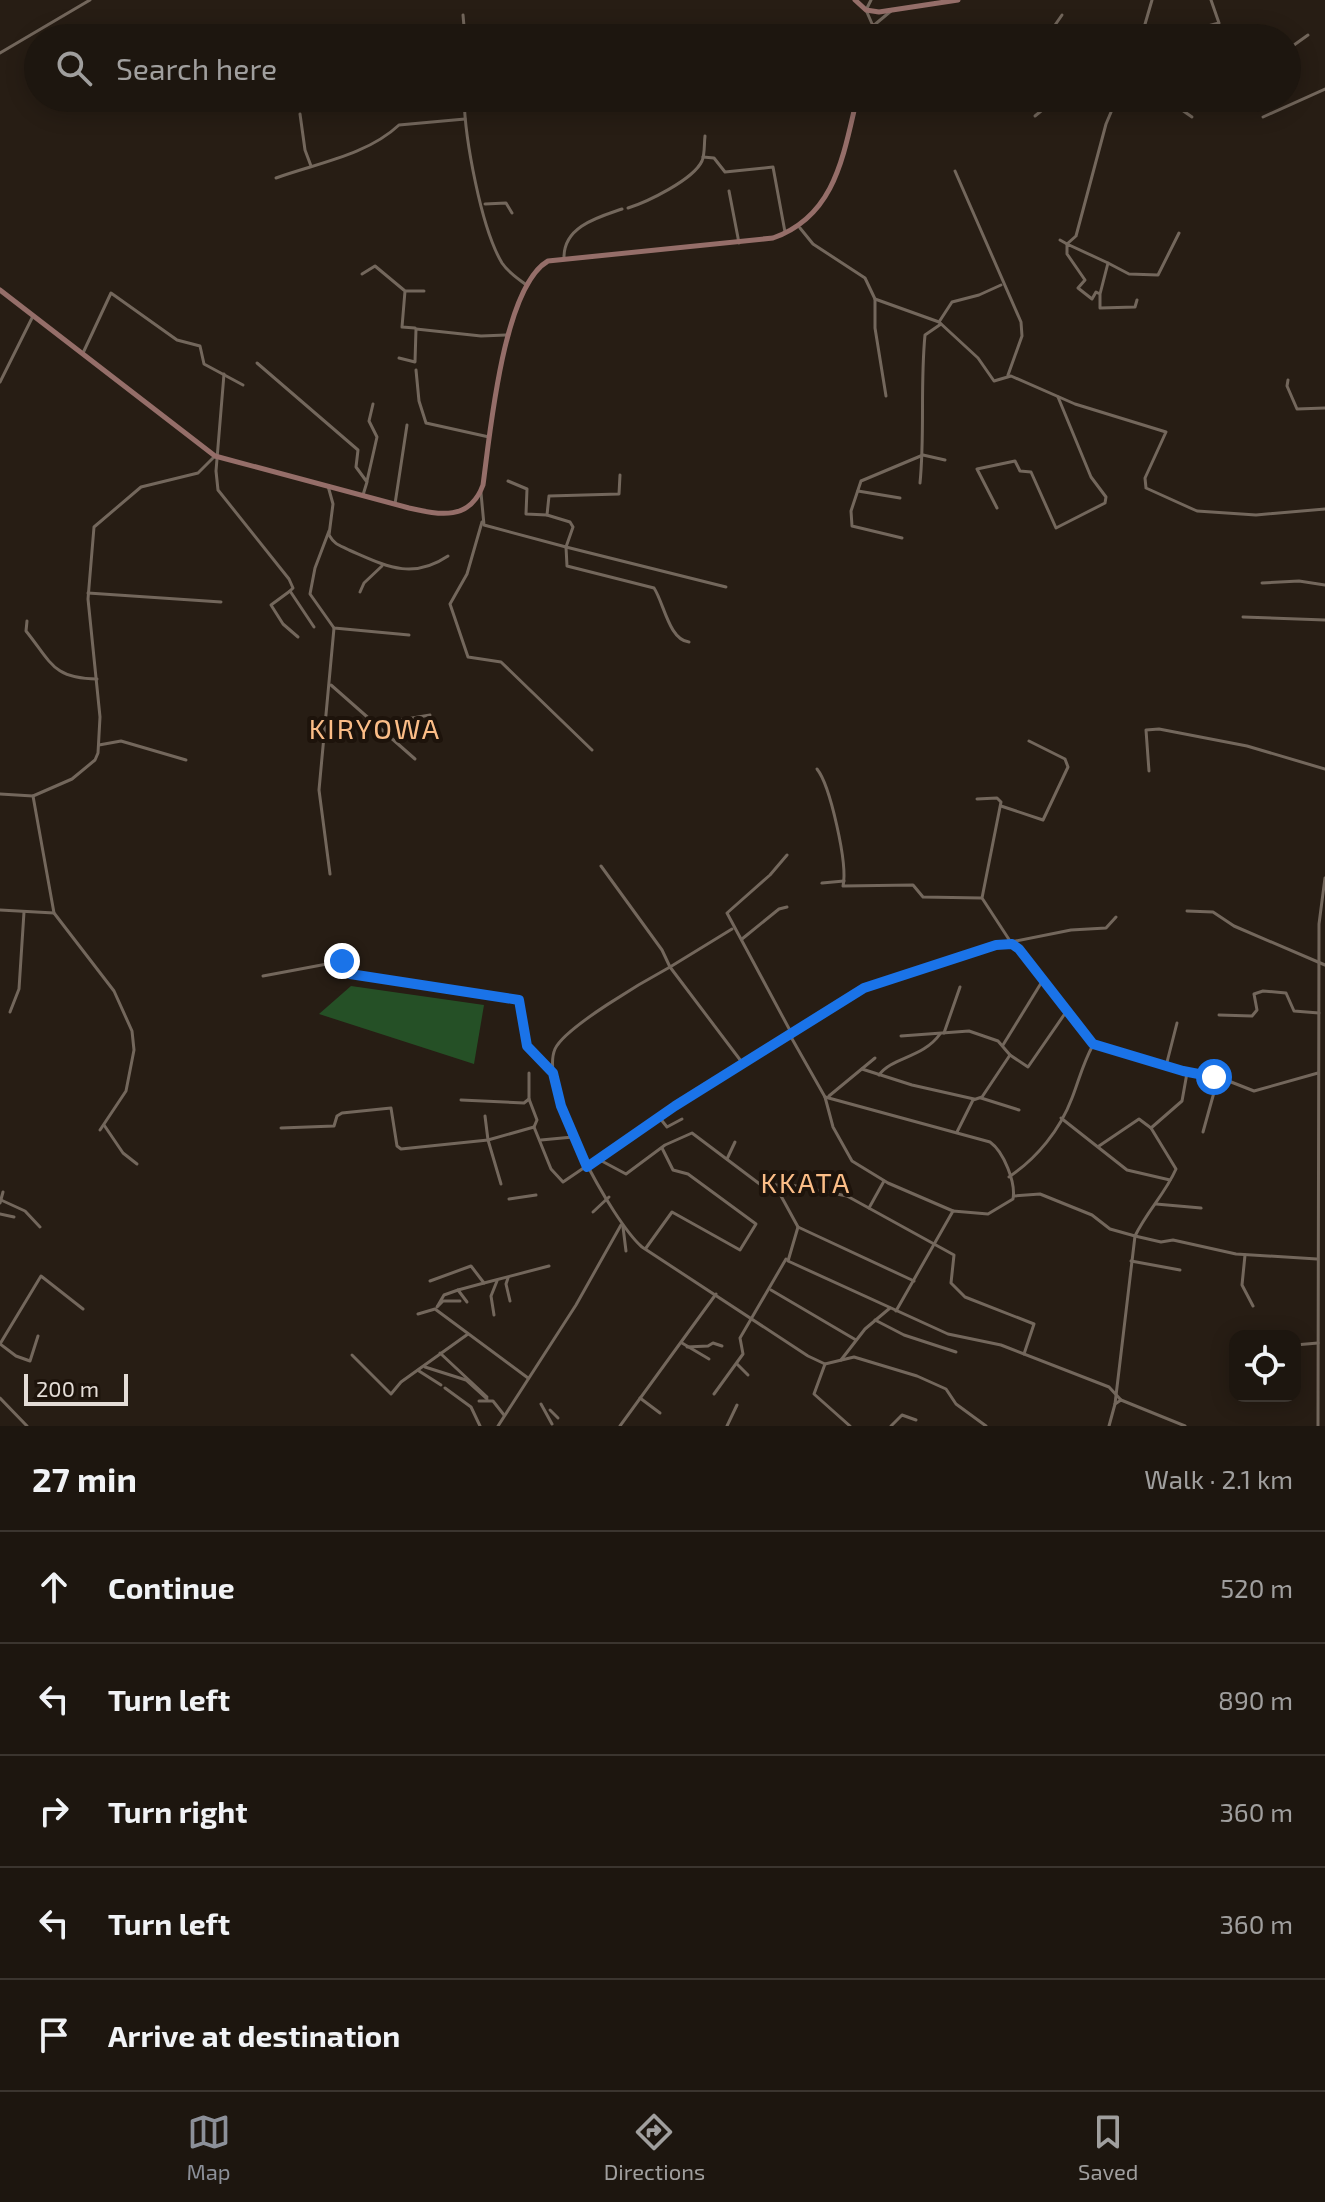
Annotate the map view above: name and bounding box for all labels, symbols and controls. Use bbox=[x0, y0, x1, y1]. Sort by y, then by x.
search box bbox=[24, 24, 1301, 112]
icon: search bbox=[52, 46, 96, 90]
text: Search here bbox=[116, 50, 277, 86]
district label: KIRYOWA bbox=[309, 711, 441, 745]
route end bbox=[324, 943, 360, 979]
route start bbox=[1196, 1059, 1232, 1095]
district label: KKATA bbox=[761, 1165, 851, 1199]
map controls bbox=[1229, 1330, 1301, 1402]
button: locate bbox=[1229, 1330, 1301, 1402]
scale bar bbox=[24, 1370, 128, 1406]
text: 200 m bbox=[36, 1375, 99, 1401]
text: 27 min bbox=[32, 1458, 137, 1499]
text: Walk · 2.1 km bbox=[1144, 1463, 1293, 1494]
icon: ahead bbox=[32, 1565, 76, 1609]
text: Continue bbox=[108, 1569, 235, 1605]
text: 520 m bbox=[1220, 1572, 1293, 1603]
icon: left bbox=[32, 1677, 76, 1721]
text: Turn left bbox=[108, 1681, 230, 1717]
text: 890 m bbox=[1218, 1684, 1293, 1715]
icon: right bbox=[32, 1789, 76, 1833]
text: Turn right bbox=[108, 1793, 248, 1829]
text: 360 m bbox=[1219, 1796, 1293, 1827]
icon: left bbox=[32, 1901, 76, 1945]
text: Turn left bbox=[108, 1905, 230, 1941]
text: 360 m bbox=[1219, 1908, 1293, 1939]
icon: arrive bbox=[32, 2013, 76, 2057]
text: Arrive at destination bbox=[108, 2017, 400, 2053]
tab: Map bbox=[187, 2110, 231, 2184]
tab: Directions bbox=[604, 2110, 705, 2184]
tab: Saved bbox=[1078, 2110, 1138, 2184]

